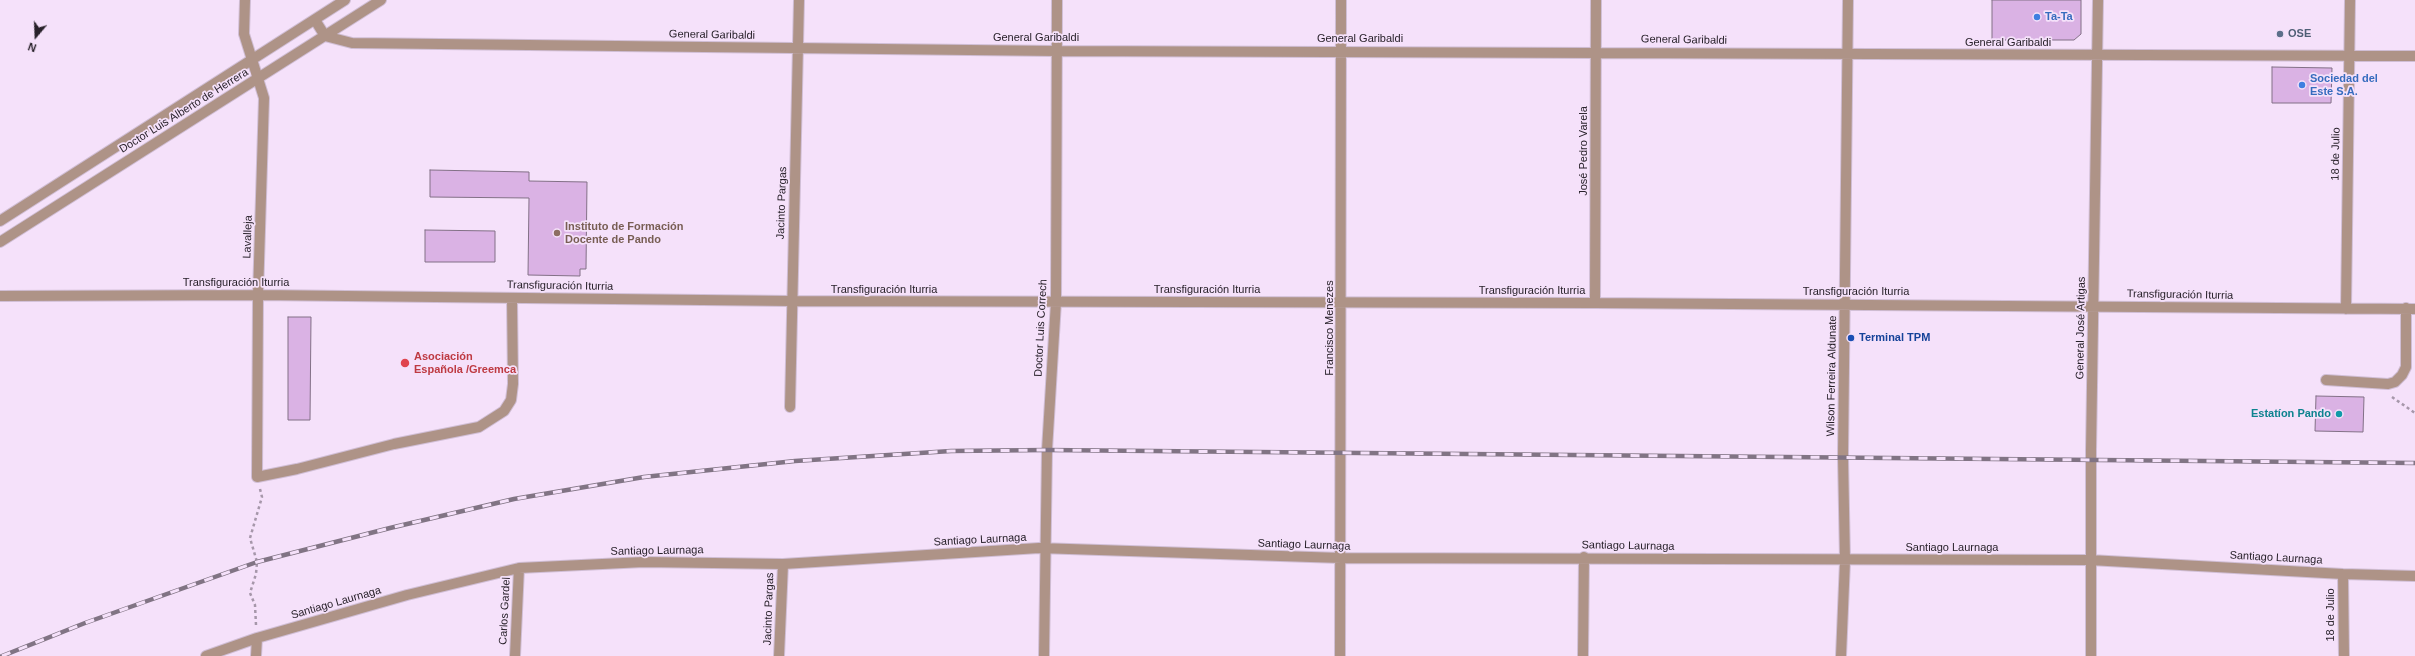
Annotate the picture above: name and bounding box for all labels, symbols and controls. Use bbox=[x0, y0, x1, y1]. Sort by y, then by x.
place label: Ta-Ta bbox=[2045, 10, 2073, 24]
marker: Ta-Ta bbox=[2032, 12, 2042, 22]
north arrow bbox=[16, 16, 56, 56]
place label: OSE bbox=[2288, 27, 2311, 41]
street label: General Garibaldi bbox=[669, 28, 755, 42]
marker: OSE bbox=[2275, 29, 2285, 39]
street label: General Garibaldi bbox=[993, 31, 1079, 45]
street label: General Garibaldi bbox=[1317, 32, 1403, 46]
street label: General Garibaldi bbox=[1641, 33, 1727, 47]
street label: General Garibaldi bbox=[1965, 36, 2051, 50]
text: N bbox=[26, 40, 38, 54]
street label: Doctor Luis Alberto de Herrera bbox=[117, 66, 251, 156]
place label: Sociedad del Este S.A. bbox=[2310, 72, 2378, 98]
marker: Sociedad del Este S.A. bbox=[2297, 80, 2307, 90]
street label: José Pedro Varela bbox=[1577, 106, 1591, 196]
street label: 18 de Julio bbox=[2329, 127, 2343, 181]
street label: Jacinto Pargas bbox=[774, 166, 790, 240]
street label: Lavalleja bbox=[241, 215, 255, 259]
place label: Instituto de Formación Docente de Pando bbox=[565, 220, 684, 246]
marker: Instituto de Formación Docente de Pando bbox=[552, 228, 562, 238]
street label: Transfiguración Iturria bbox=[183, 276, 289, 290]
street label: General José Artigas bbox=[2074, 277, 2088, 379]
street label: Transfiguración Iturria bbox=[507, 278, 613, 294]
street label: Doctor Luis Correch bbox=[1032, 279, 1050, 377]
street label: Francisco Menezes bbox=[1323, 280, 1337, 376]
street label: Transfiguración Iturria bbox=[831, 283, 937, 297]
street label: Transfiguración Iturria bbox=[1154, 283, 1260, 297]
street label: Transfiguración Iturria bbox=[1479, 284, 1585, 298]
street label: Transfiguración Iturria bbox=[1803, 285, 1909, 299]
street label: Transfiguración Iturria bbox=[2127, 287, 2233, 303]
street label: Wilson Ferreira Aldunate bbox=[1824, 315, 1840, 437]
place label: Terminal TPM bbox=[1859, 331, 1930, 345]
marker: Terminal TPM bbox=[1846, 333, 1856, 343]
place label: Asociación Española /Greemca bbox=[414, 350, 516, 376]
marker: Asociación Española /Greemca bbox=[399, 357, 411, 369]
place label: Estatíon Pando bbox=[2251, 407, 2331, 421]
marker: Estatíon Pando bbox=[2334, 409, 2344, 419]
street label: Santiago Laurnaga bbox=[933, 531, 1027, 549]
street label: Santiago Laurnaga bbox=[1257, 537, 1351, 553]
street label: Santiago Laurnaga bbox=[1581, 539, 1675, 553]
street label: Santiago Laurnaga bbox=[1906, 541, 1998, 555]
street label: Santiago Laurnaga bbox=[610, 544, 704, 558]
street label: Santiago Laurnaga bbox=[2229, 549, 2323, 567]
street label: Jacinto Pargas bbox=[761, 572, 777, 646]
street label: Carlos Gardel bbox=[497, 577, 513, 645]
street label: Santiago Laurnaga bbox=[289, 584, 383, 622]
street label: 18 de Julio bbox=[2324, 588, 2338, 642]

